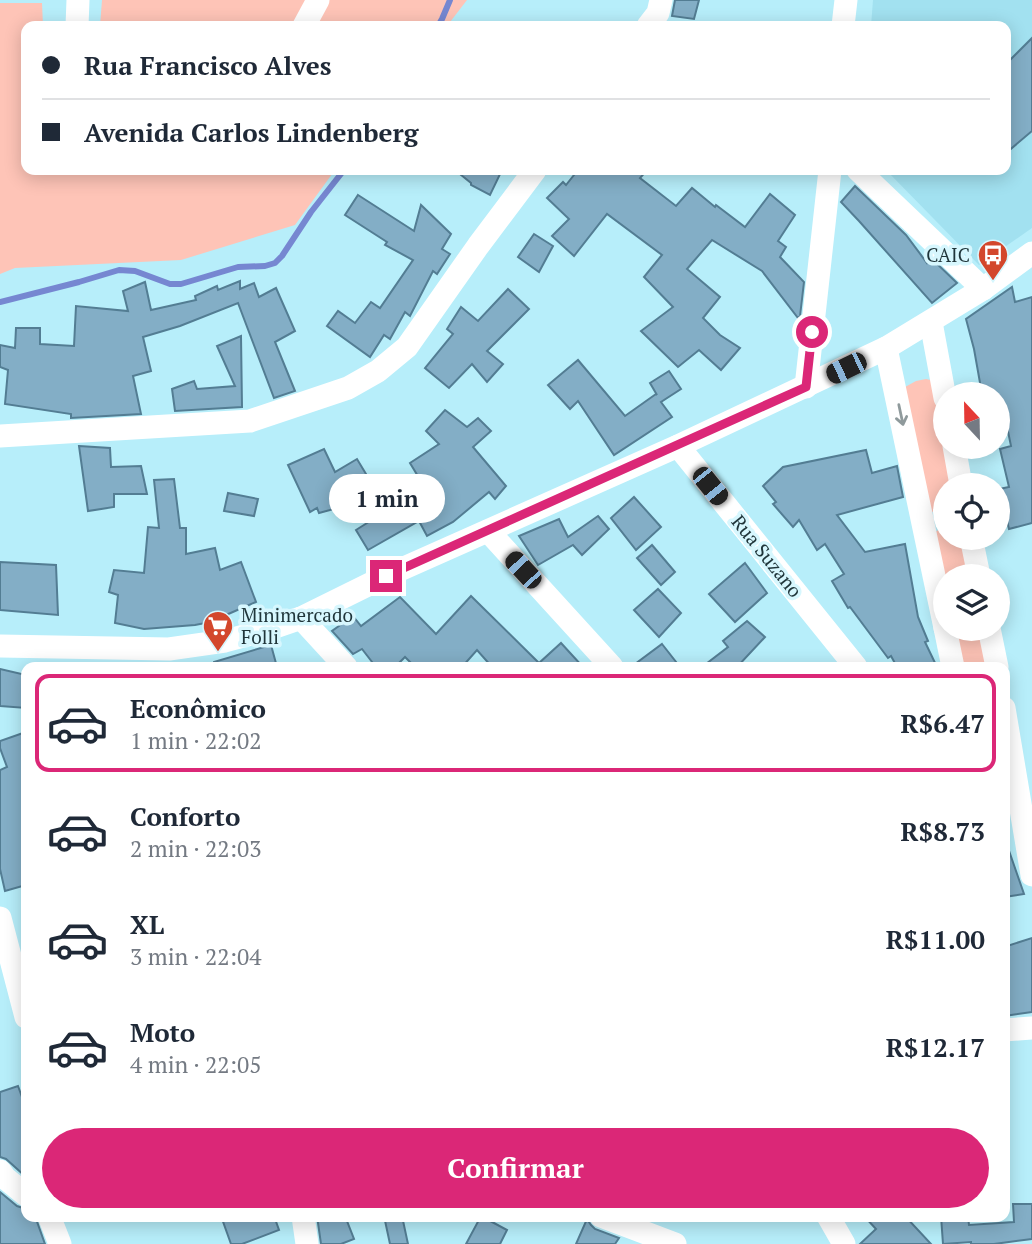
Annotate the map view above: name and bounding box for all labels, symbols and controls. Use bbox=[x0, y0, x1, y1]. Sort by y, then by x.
text: Rua Francisco Alves bbox=[84, 48, 331, 82]
text: Avenida Carlos Lindenberg bbox=[84, 115, 418, 149]
bus stop icon: CAIC bbox=[976, 238, 1010, 282]
place label: CAIC bbox=[926, 242, 970, 267]
route start bbox=[796, 316, 828, 348]
car bbox=[823, 349, 870, 387]
north arrow bbox=[933, 382, 1010, 458]
map controls bbox=[933, 382, 1010, 641]
one-way arrow bbox=[894, 403, 908, 426]
car bbox=[689, 463, 732, 509]
button: locate bbox=[933, 473, 1010, 550]
callout: 1 min bbox=[328, 475, 444, 524]
text: 1 min bbox=[356, 483, 418, 514]
street label: Rua Suzano bbox=[727, 509, 808, 602]
car bbox=[501, 547, 546, 593]
route end bbox=[370, 560, 402, 592]
button: layers bbox=[933, 564, 1010, 641]
place label: Minimercado Folli bbox=[241, 602, 353, 649]
supermarket icon: Minimercado Folli bbox=[201, 609, 235, 653]
text: Econômico bbox=[130, 691, 266, 725]
icon: car bbox=[46, 692, 109, 755]
text: R$6.47 bbox=[900, 706, 985, 740]
text: 1 min · 22:02 bbox=[130, 725, 262, 756]
text: Conforto bbox=[130, 799, 240, 833]
icon: car bbox=[46, 800, 109, 863]
text: R$8.73 bbox=[900, 814, 985, 848]
text: 2 min · 22:03 bbox=[130, 833, 262, 864]
text: XL bbox=[130, 907, 164, 941]
icon: car bbox=[46, 908, 109, 971]
text: R$11.00 bbox=[886, 922, 985, 956]
text: 3 min · 22:04 bbox=[130, 941, 262, 972]
text: Moto bbox=[130, 1015, 195, 1049]
icon: car bbox=[46, 1016, 109, 1079]
text: R$12.17 bbox=[886, 1030, 985, 1064]
text: 4 min · 22:05 bbox=[130, 1049, 262, 1080]
button: Confirmar bbox=[42, 1128, 989, 1208]

